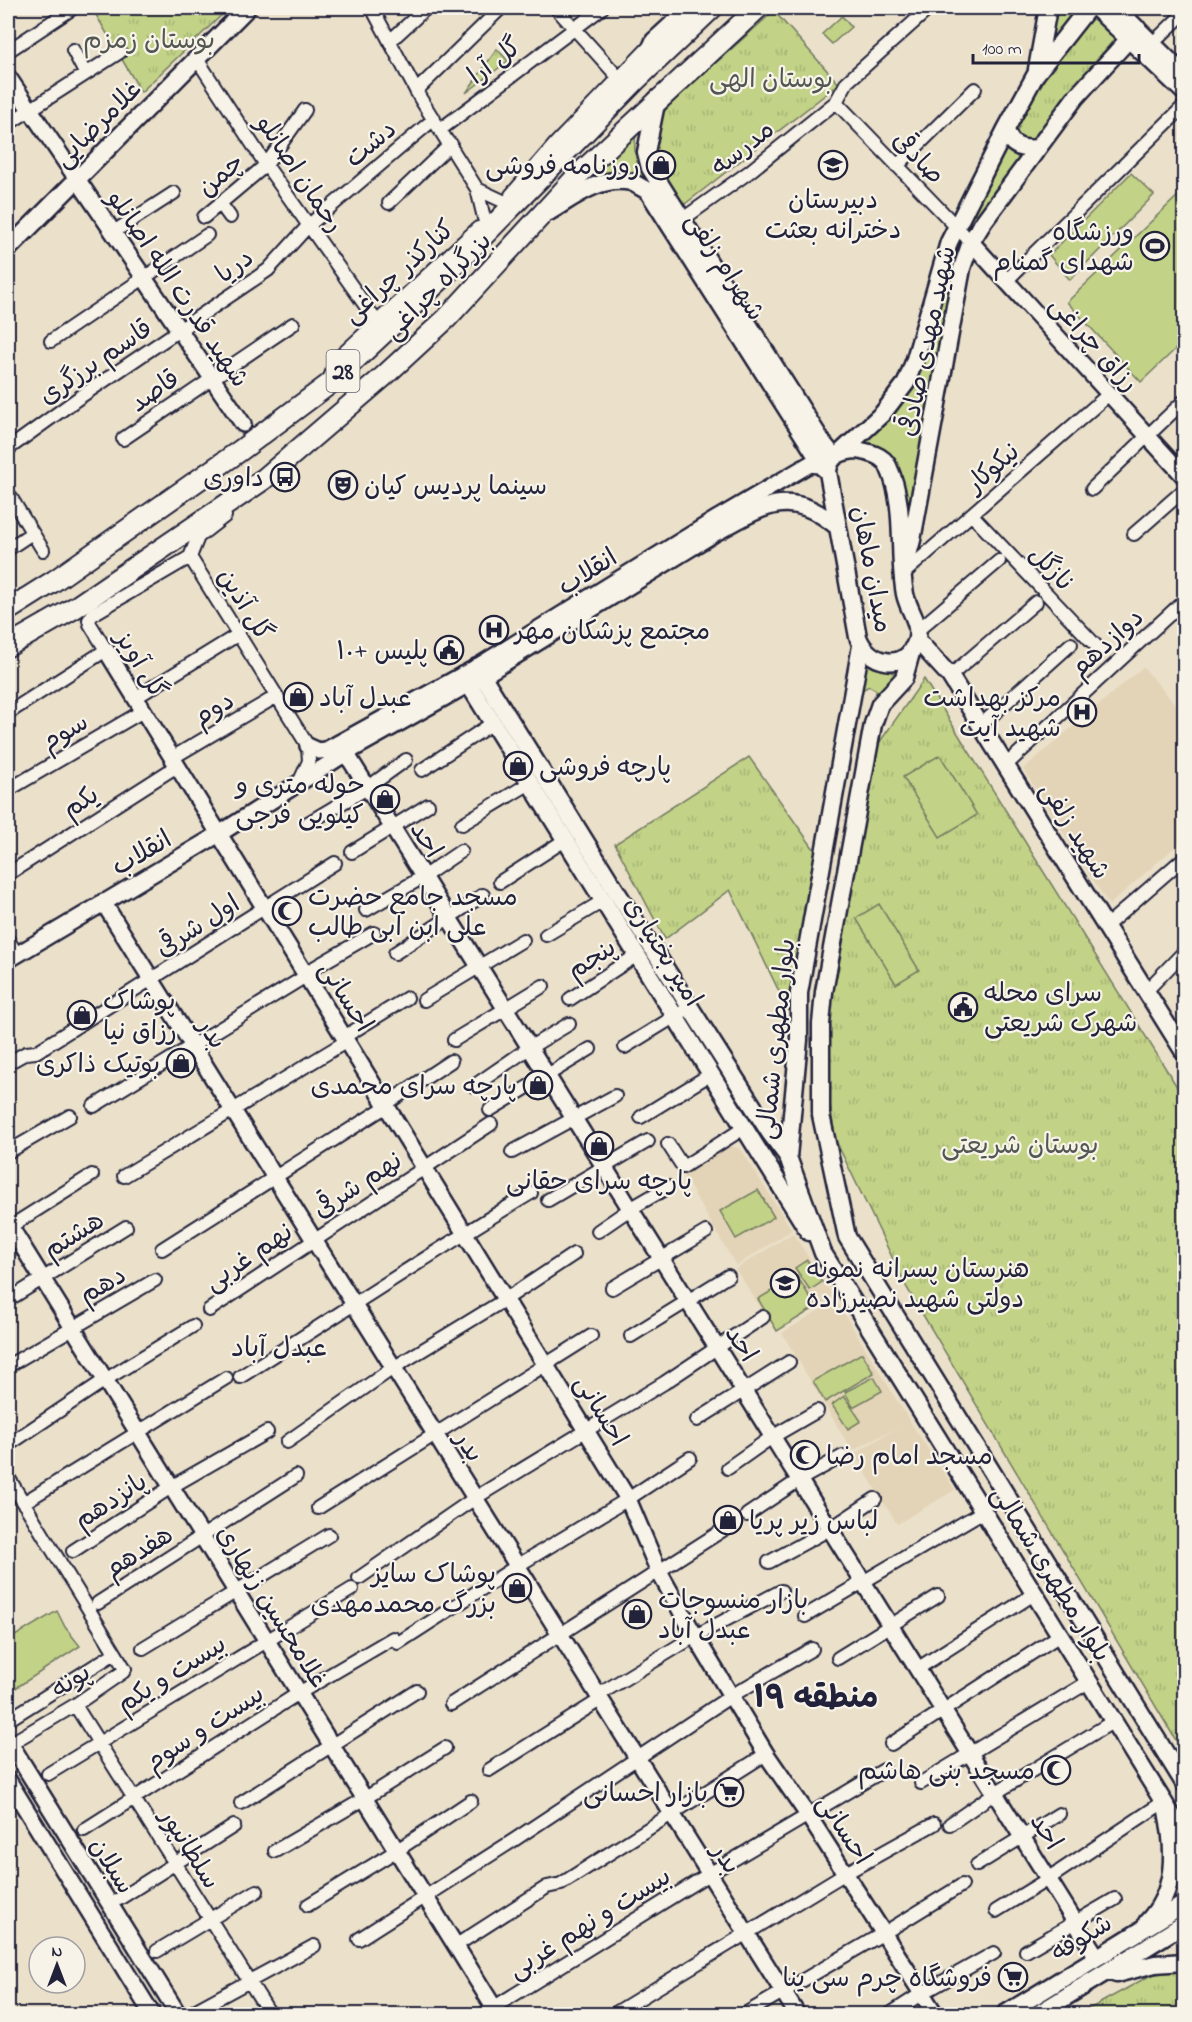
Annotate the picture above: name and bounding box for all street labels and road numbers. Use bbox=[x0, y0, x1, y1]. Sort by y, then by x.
street label: گل آرا bbox=[461, 29, 531, 95]
street label: غلامرضایی bbox=[46, 72, 152, 178]
street label: رحمان اصانلو bbox=[244, 107, 352, 241]
street label: دشت bbox=[338, 112, 406, 178]
street label: مدرسه bbox=[704, 112, 784, 186]
street label: صادقی bbox=[882, 124, 952, 195]
street label: چمن bbox=[190, 145, 254, 207]
street label: شهید قدرت الله اصانلو bbox=[95, 182, 257, 396]
street label: شهرام زلفی bbox=[674, 206, 773, 330]
street label: کنارکذر چراغی bbox=[335, 212, 465, 334]
street label: بزرگراه چراغی bbox=[376, 224, 502, 350]
street label: دریا bbox=[209, 241, 263, 294]
street label: شهید مهدی صادقی bbox=[890, 243, 968, 441]
street label: رزاق چراغی bbox=[1039, 288, 1147, 402]
street label: قاسم برزگری bbox=[32, 311, 161, 416]
road number: 28 bbox=[326, 350, 360, 392]
street label: قاصد bbox=[123, 362, 188, 423]
street label: نیکوکار bbox=[957, 435, 1029, 505]
street label: میدان ماهان bbox=[839, 503, 901, 636]
street label: نازگل bbox=[1019, 537, 1081, 601]
street label: انقلاب bbox=[551, 540, 626, 607]
street label: گل آذین bbox=[206, 561, 281, 650]
street label: دوازدهم bbox=[1062, 601, 1154, 688]
street label: گل آویز bbox=[102, 622, 175, 707]
street label: دوم bbox=[187, 683, 242, 738]
street label: سوم bbox=[35, 705, 96, 762]
street label: شهید زلفی bbox=[1028, 775, 1118, 888]
street label: یکم bbox=[56, 778, 107, 829]
street label: احد bbox=[398, 815, 450, 867]
street label: انقلاب bbox=[105, 822, 180, 887]
street label: اول شرقی bbox=[149, 887, 248, 968]
street label: امیر بختیاری bbox=[613, 890, 710, 1015]
street label: پنجم bbox=[560, 930, 625, 991]
street label: بلوار مطهری شمالی bbox=[749, 937, 807, 1142]
street label: احسانی bbox=[308, 955, 381, 1041]
street label: بدر bbox=[185, 1010, 235, 1058]
street label: نهم شرقی bbox=[306, 1143, 411, 1230]
street label: هشتم bbox=[37, 1203, 113, 1270]
street label: نهم غربی bbox=[198, 1215, 302, 1302]
street label: دهم bbox=[73, 1258, 134, 1315]
street label: احد bbox=[713, 1319, 765, 1371]
street label: احسانی bbox=[563, 1368, 636, 1455]
street label: بدر bbox=[442, 1423, 492, 1471]
street label: پانزدهم bbox=[67, 1465, 156, 1541]
street label: بلوار مطهری شمالی bbox=[980, 1479, 1119, 1670]
street label: هفدهم bbox=[98, 1518, 181, 1590]
street label: غلامحسین زنهاری bbox=[205, 1519, 336, 1697]
street label: بیست و یکم bbox=[110, 1627, 235, 1724]
street label: پونه bbox=[44, 1655, 99, 1710]
street label: بیست و سوم bbox=[138, 1677, 273, 1782]
street label: احسانی bbox=[805, 1788, 880, 1874]
street label: سلطانپور bbox=[148, 1800, 228, 1897]
street label: احد bbox=[1018, 1807, 1070, 1859]
street label: سبلان bbox=[78, 1831, 143, 1902]
street label: بدر bbox=[699, 1835, 749, 1883]
street label: بیست و نهم غربی bbox=[501, 1859, 680, 1990]
street label: شکوفه bbox=[1045, 1906, 1121, 1973]

